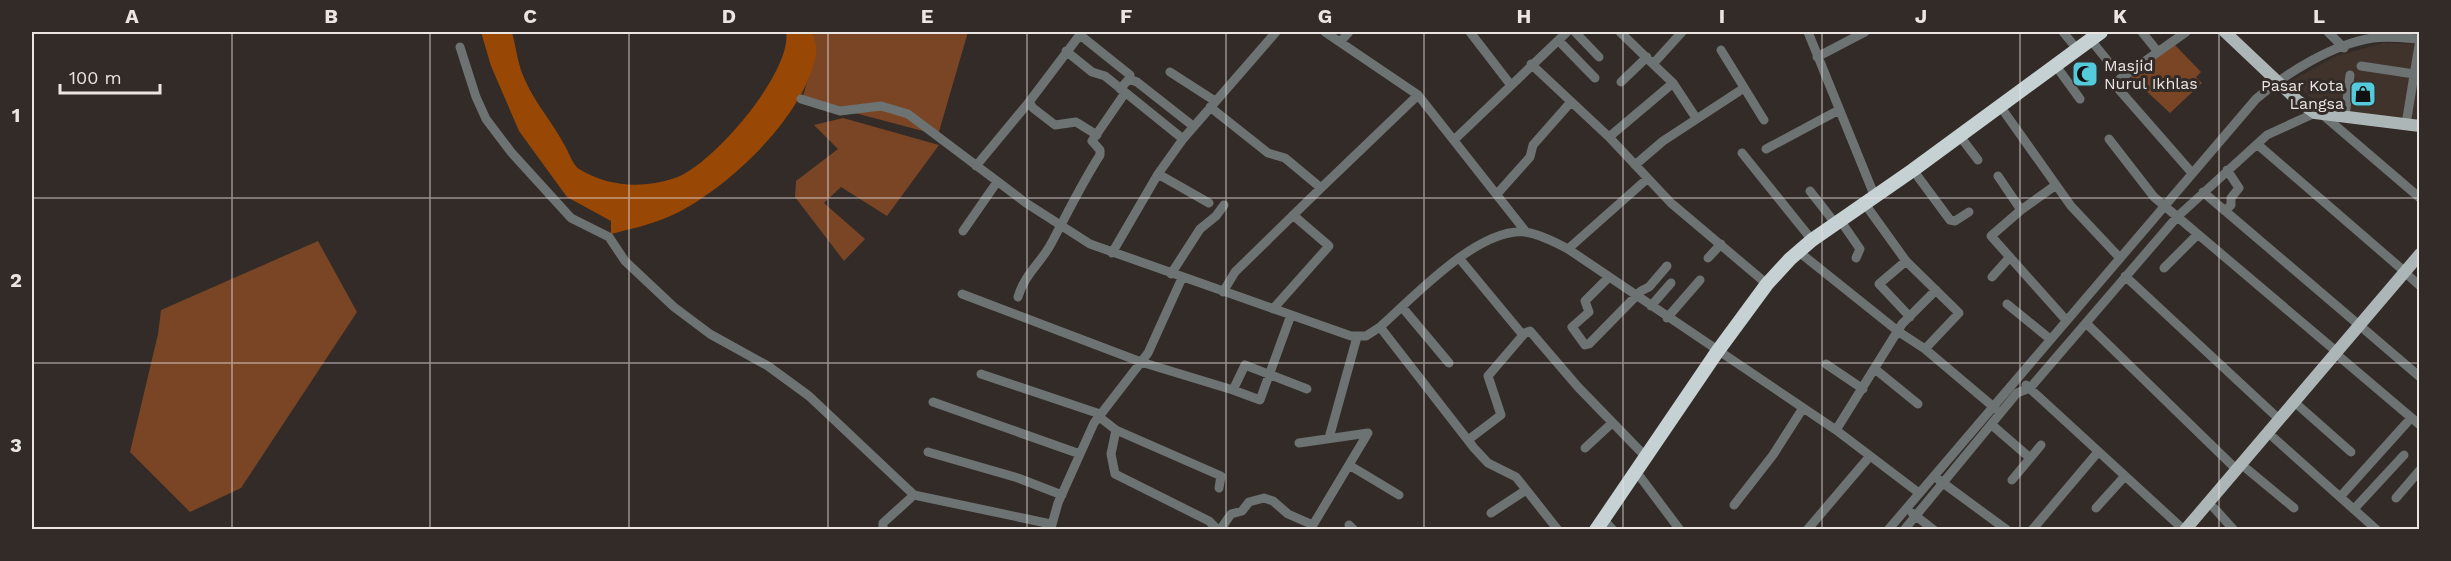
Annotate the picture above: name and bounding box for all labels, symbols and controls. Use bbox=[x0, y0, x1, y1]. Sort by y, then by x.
text: A bbox=[125, 4, 139, 28]
text: B bbox=[324, 4, 338, 28]
text: C bbox=[523, 4, 537, 28]
text: D bbox=[722, 4, 736, 28]
text: E bbox=[921, 4, 933, 28]
text: F bbox=[1120, 4, 1132, 28]
text: G bbox=[1318, 4, 1332, 28]
text: H bbox=[1517, 4, 1531, 28]
text: I bbox=[1719, 4, 1725, 28]
text: J bbox=[1915, 4, 1927, 28]
text: K bbox=[2113, 4, 2127, 28]
text: L bbox=[2313, 4, 2325, 28]
place label: Masjid Nurul Ikhlas bbox=[2104, 56, 2198, 93]
scale bar bbox=[60, 57, 160, 95]
mosque icon: Masjid Nurul Ikhlas bbox=[2070, 59, 2100, 89]
text: 100 m bbox=[69, 67, 122, 88]
place label: Pasar Kota Langsa bbox=[2261, 76, 2344, 113]
shop icon: Pasar Kota Langsa bbox=[2348, 79, 2378, 109]
text: 1 bbox=[12, 103, 20, 127]
text: 2 bbox=[10, 268, 22, 292]
text: 3 bbox=[10, 433, 22, 457]

